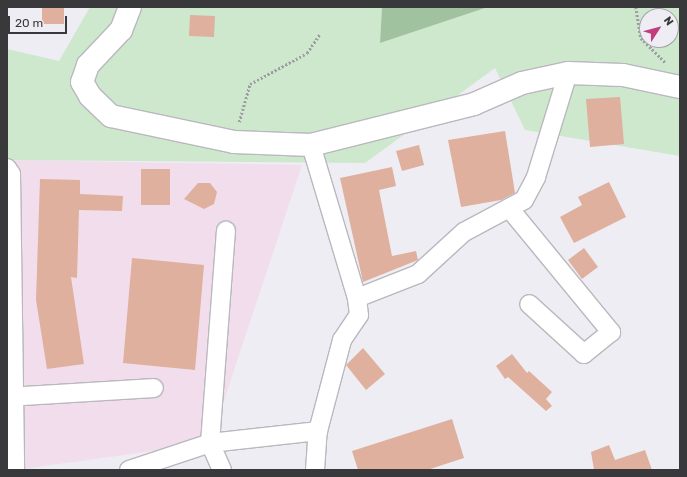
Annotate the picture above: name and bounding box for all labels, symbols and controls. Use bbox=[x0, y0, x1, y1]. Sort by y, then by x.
scale bar bbox=[10, 8, 69, 34]
north arrow bbox=[639, 8, 679, 48]
text: N bbox=[661, 14, 676, 28]
text: 20 m bbox=[15, 16, 43, 30]

